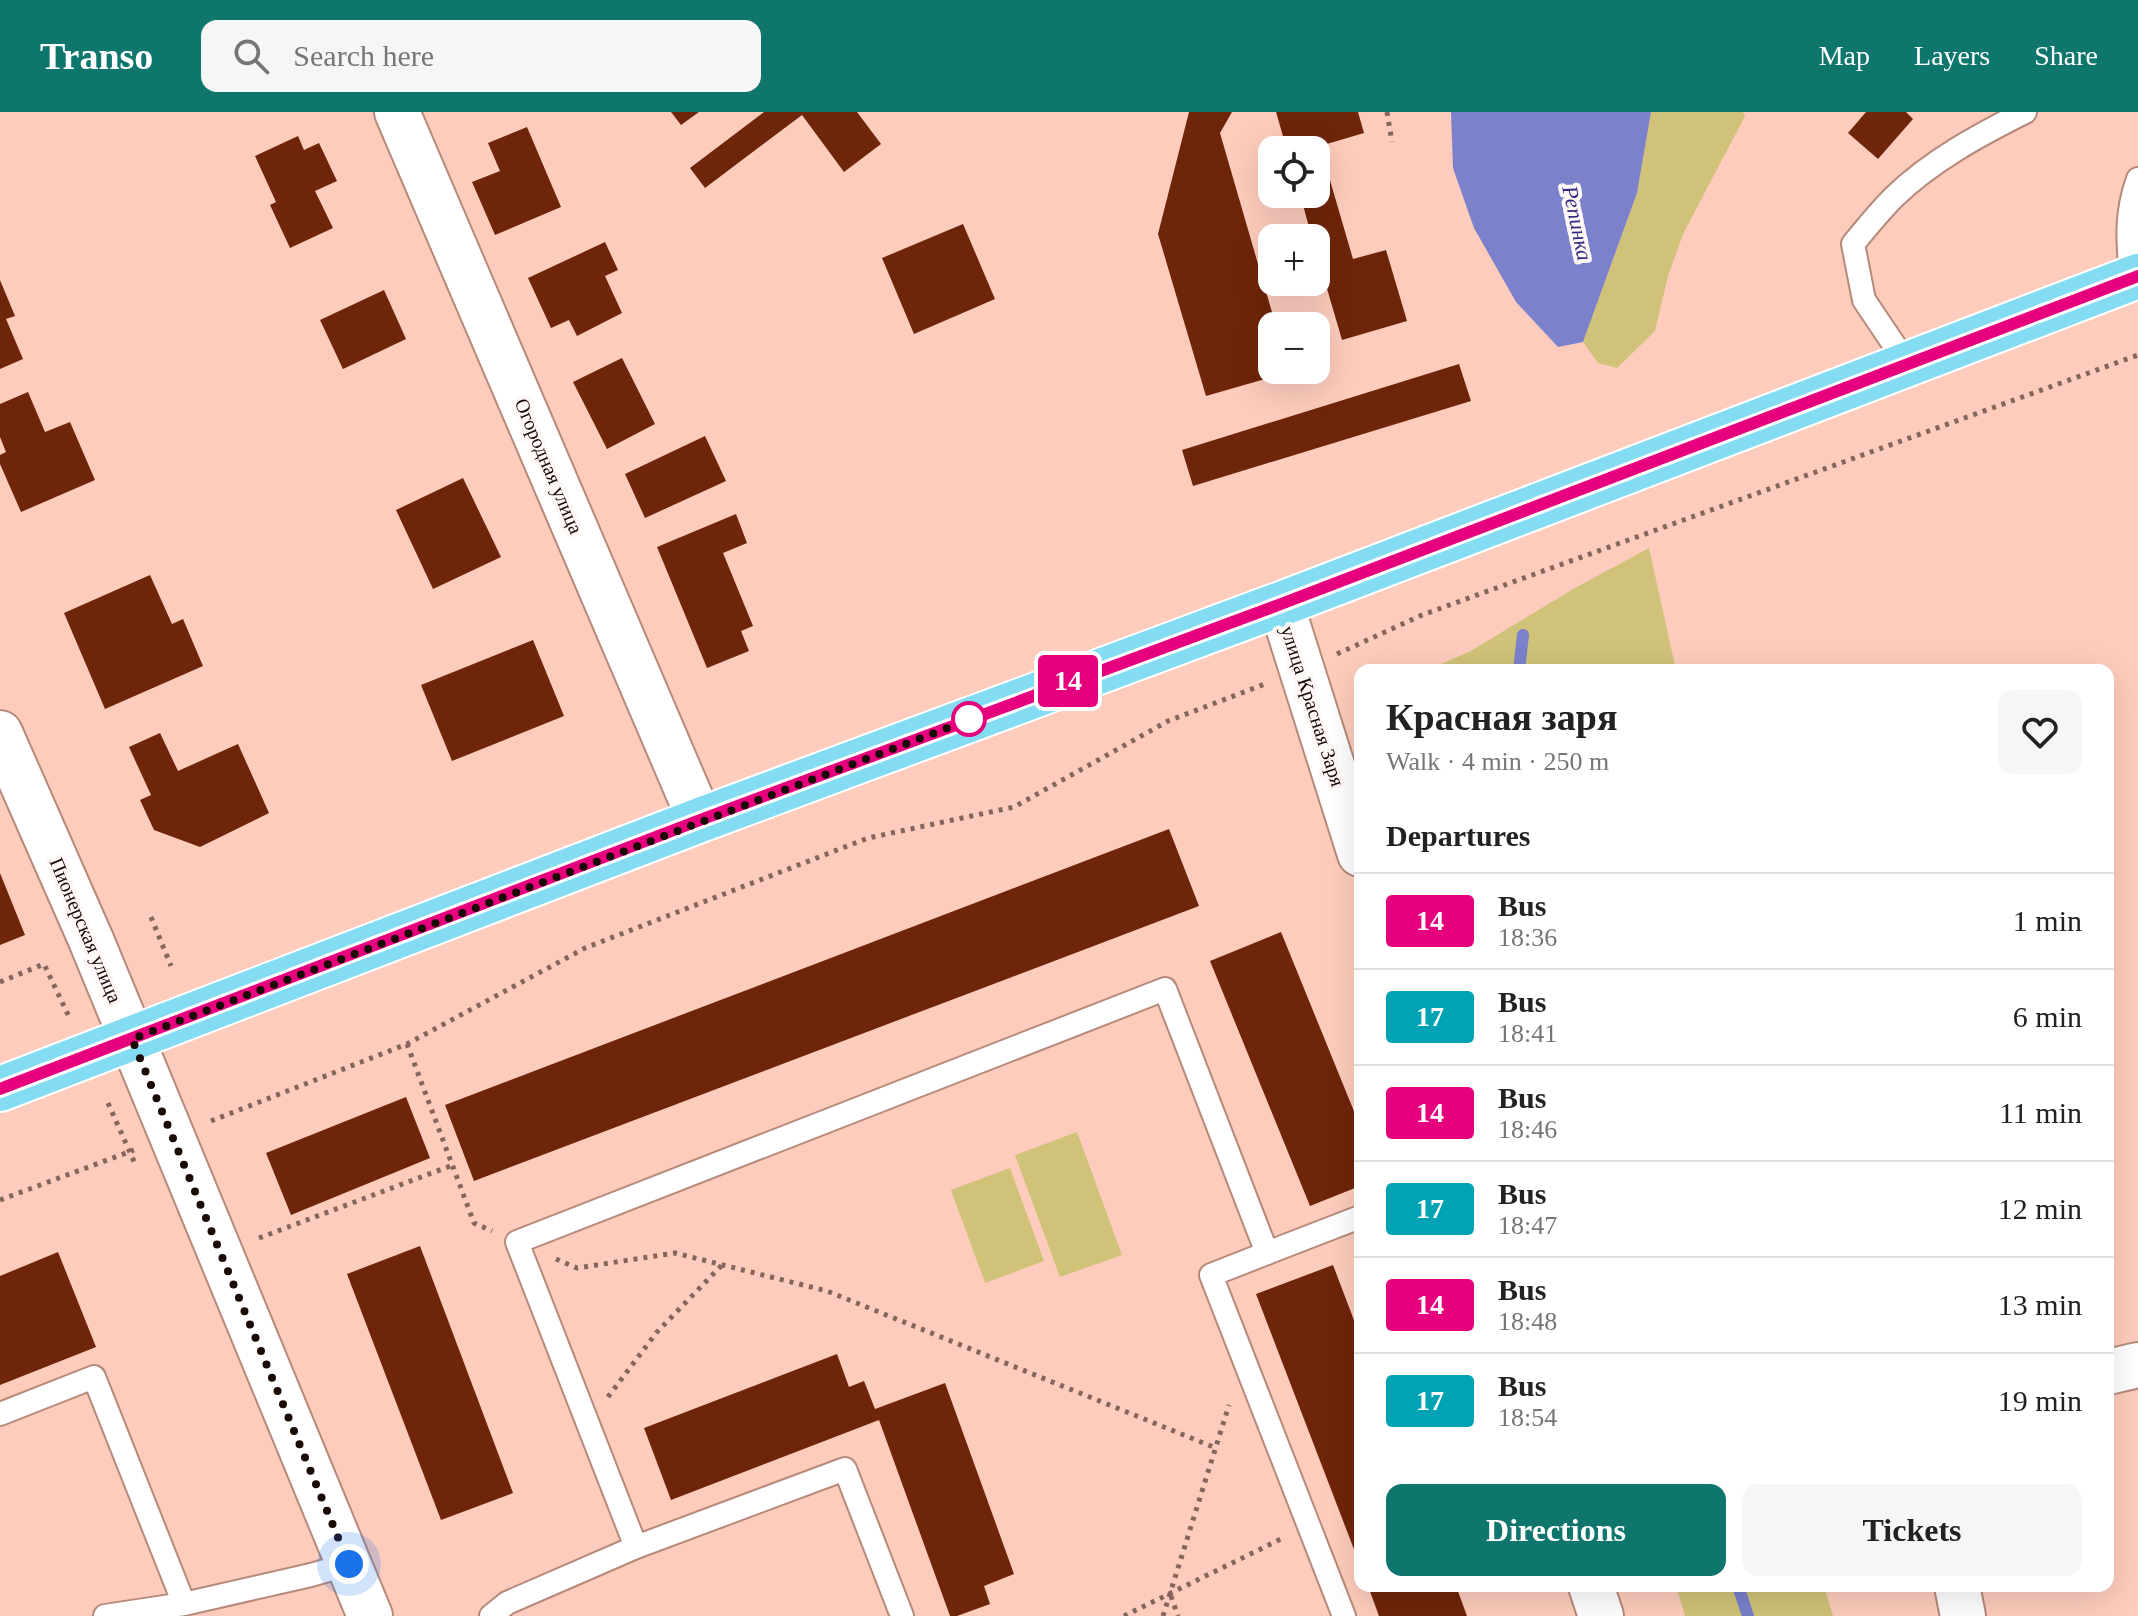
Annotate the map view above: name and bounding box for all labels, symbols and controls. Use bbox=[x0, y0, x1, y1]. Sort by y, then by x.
search box bbox=[201, 20, 761, 92]
icon: search bbox=[229, 34, 273, 78]
text: Transo bbox=[40, 35, 153, 77]
text: Search here bbox=[293, 39, 434, 72]
text: Map bbox=[1819, 40, 1870, 71]
text: Layers bbox=[1914, 40, 1990, 71]
text: Share bbox=[2034, 40, 2098, 71]
map controls bbox=[1258, 136, 1330, 384]
button: locate bbox=[1258, 136, 1330, 208]
water label: Репинка bbox=[1557, 182, 1598, 263]
button: + bbox=[1258, 224, 1330, 296]
button: − bbox=[1258, 312, 1330, 384]
street label: Огородная улица bbox=[510, 395, 587, 537]
street label: улица Красная Заря bbox=[1276, 623, 1349, 789]
line badge: 14 bbox=[1032, 655, 1104, 707]
text: 14 bbox=[1054, 665, 1082, 696]
button: heart bbox=[1998, 690, 2082, 774]
text: Красная заря bbox=[1386, 696, 1617, 738]
unlabelled marker bbox=[952, 702, 986, 736]
text: Walk · 4 min · 250 m bbox=[1386, 747, 1609, 776]
text: Departures bbox=[1386, 819, 1530, 852]
street label: Пионерская улица bbox=[45, 854, 127, 1006]
text: Bus bbox=[1498, 889, 1546, 922]
text: 1 min bbox=[2013, 904, 2082, 937]
text: 14 bbox=[1416, 905, 1444, 936]
text: 18:36 bbox=[1498, 923, 1557, 952]
text: Bus bbox=[1498, 985, 1546, 1018]
text: 6 min bbox=[2013, 1000, 2082, 1033]
text: 17 bbox=[1416, 1001, 1444, 1032]
text: 18:41 bbox=[1498, 1019, 1557, 1048]
text: Bus bbox=[1498, 1081, 1546, 1114]
text: 11 min bbox=[1999, 1096, 2082, 1129]
text: 14 bbox=[1416, 1097, 1444, 1128]
text: 18:46 bbox=[1498, 1115, 1557, 1144]
text: Bus bbox=[1498, 1177, 1546, 1210]
text: 12 min bbox=[1998, 1192, 2082, 1225]
text: 17 bbox=[1416, 1193, 1444, 1224]
text: 18:47 bbox=[1498, 1211, 1557, 1240]
text: Bus bbox=[1498, 1273, 1546, 1306]
text: 13 min bbox=[1998, 1288, 2082, 1321]
text: 14 bbox=[1416, 1289, 1444, 1320]
text: 18:48 bbox=[1498, 1307, 1557, 1336]
text: Bus bbox=[1498, 1369, 1546, 1402]
text: 19 min bbox=[1998, 1384, 2082, 1417]
text: 17 bbox=[1416, 1385, 1444, 1416]
text: 18:54 bbox=[1498, 1403, 1557, 1432]
button: Directions bbox=[1386, 1484, 1726, 1576]
button: Tickets bbox=[1742, 1484, 2082, 1576]
your location bbox=[329, 1544, 369, 1584]

